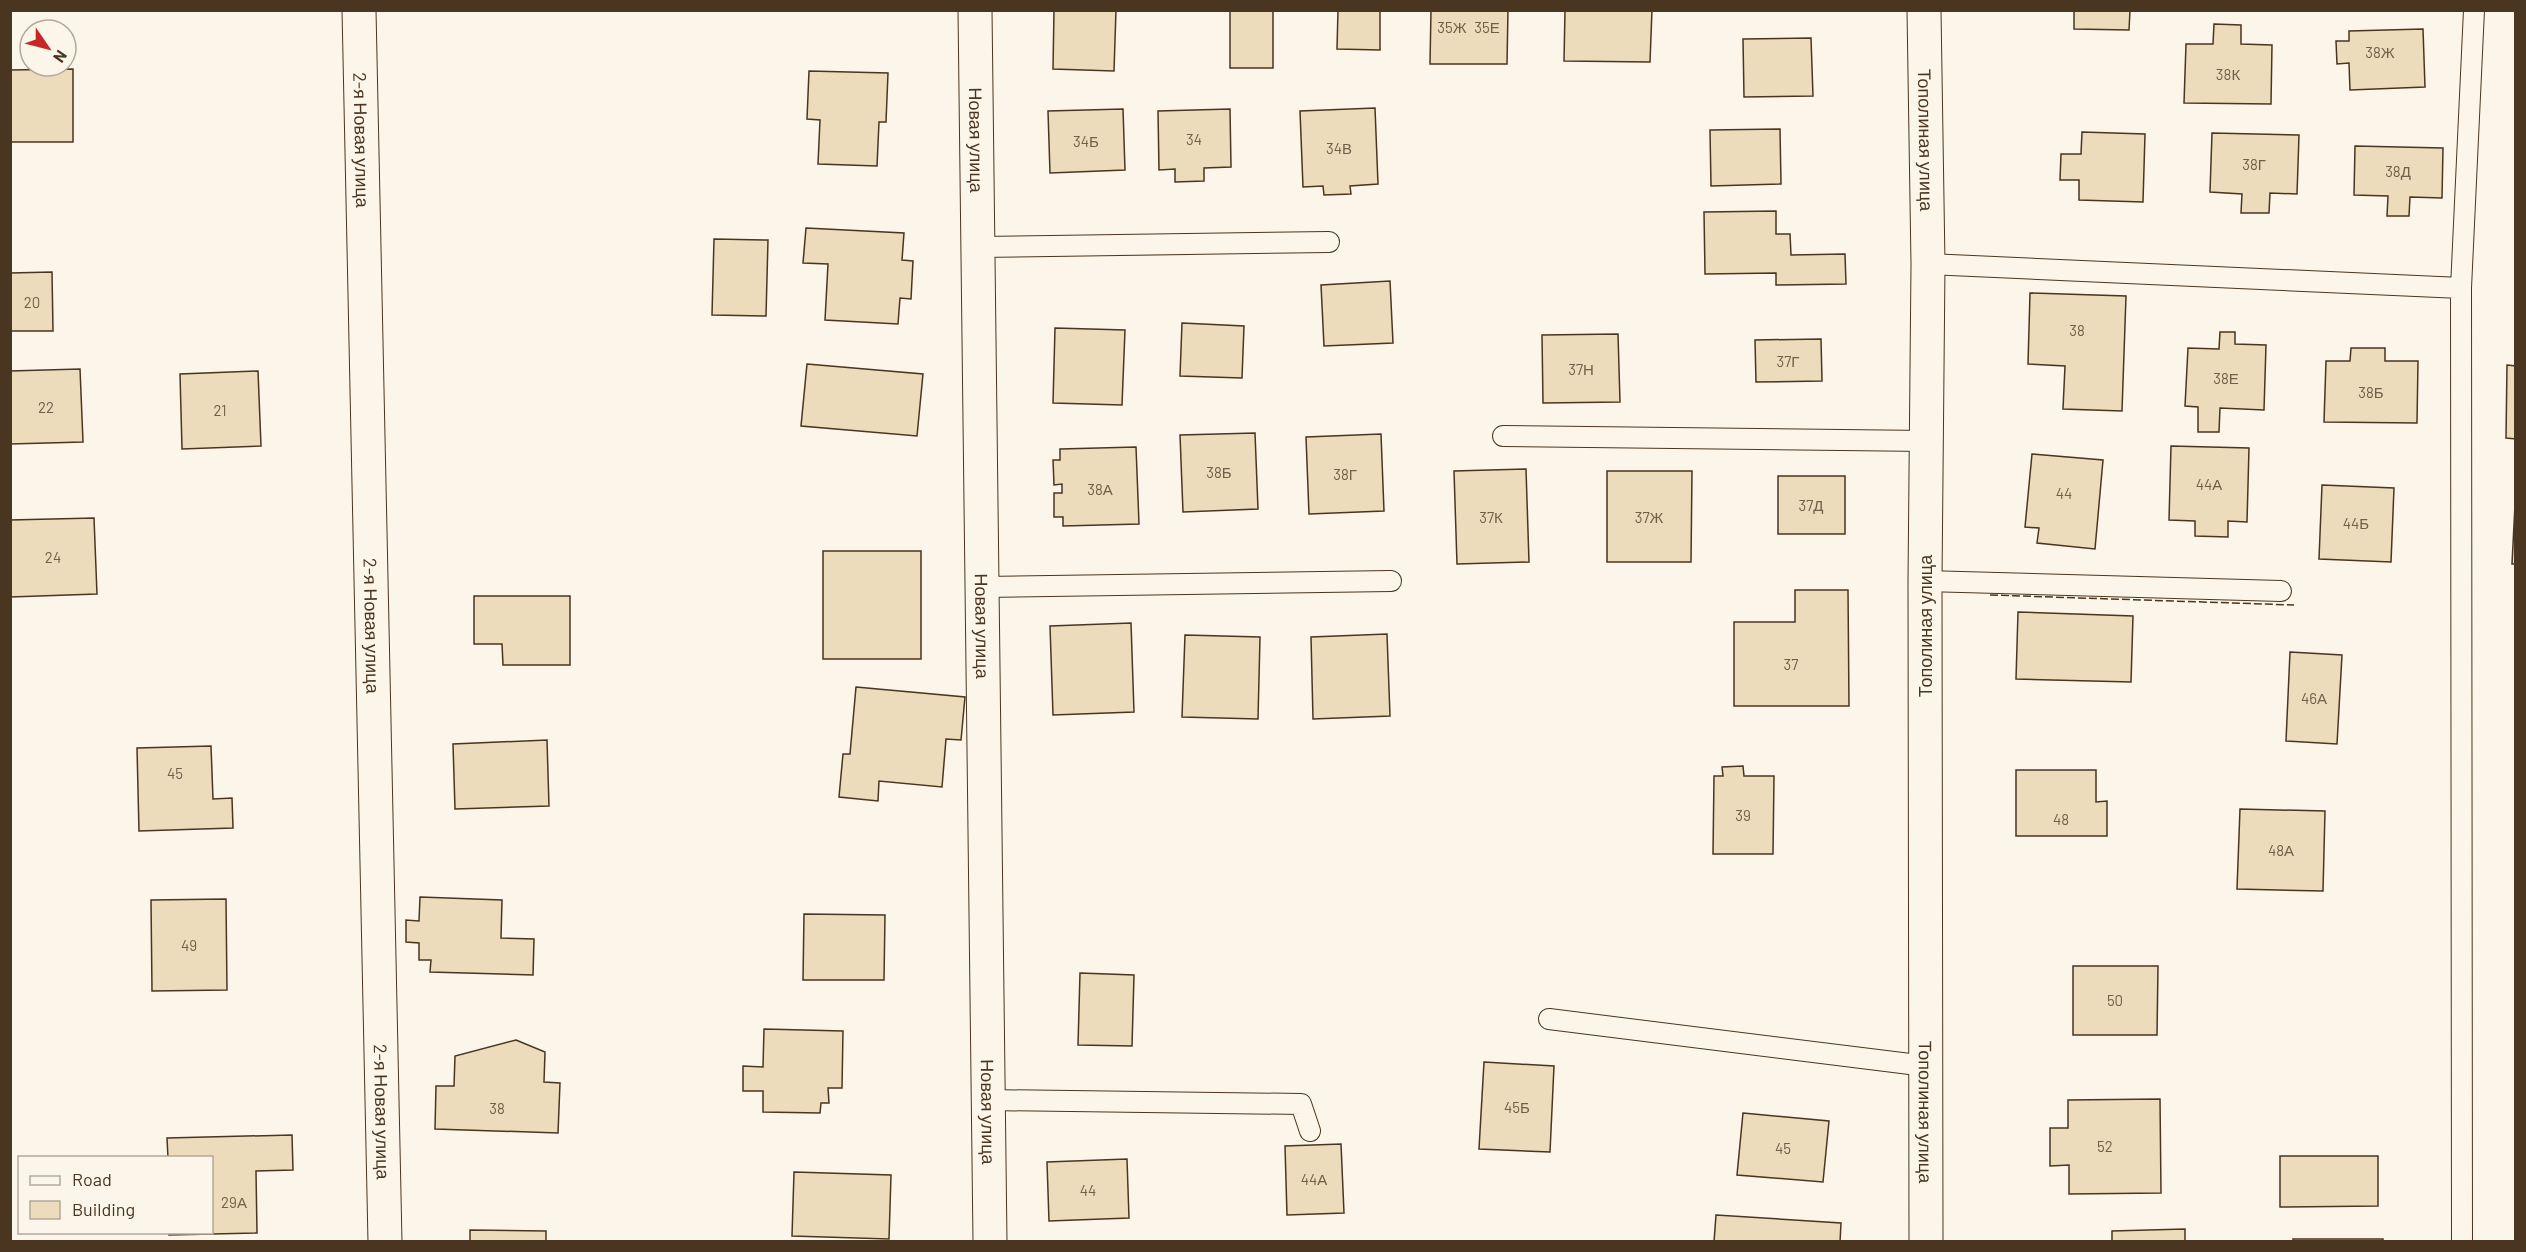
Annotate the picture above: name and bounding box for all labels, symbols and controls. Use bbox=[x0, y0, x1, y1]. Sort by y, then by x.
north arrow bbox=[18, 18, 78, 78]
house number: 35Ж bbox=[1437, 18, 1467, 36]
house number: 35Е bbox=[1474, 18, 1500, 36]
house number: 38Ж bbox=[2365, 43, 2395, 61]
text: N bbox=[50, 47, 72, 67]
house number: 38К bbox=[2216, 65, 2240, 83]
street label: Тополиная улица bbox=[1914, 69, 1938, 212]
street label: 2-я Новая улица bbox=[349, 72, 374, 209]
street label: Новая улица bbox=[965, 87, 988, 194]
house number: 34 bbox=[1186, 130, 1202, 148]
house number: 34Б bbox=[1073, 132, 1099, 150]
house number: 34В bbox=[1326, 139, 1352, 157]
house number: 38Г bbox=[2242, 155, 2266, 173]
house number: 38Д bbox=[2385, 162, 2411, 180]
house number: 20 bbox=[24, 293, 40, 311]
house number: 38 bbox=[2069, 321, 2085, 339]
house number: 37Г bbox=[1777, 352, 1799, 370]
house number: 37Н bbox=[1568, 360, 1594, 378]
house number: 38Е bbox=[2213, 369, 2239, 387]
house number: 38Б bbox=[2358, 383, 2384, 401]
house number: 22 bbox=[38, 398, 54, 416]
house number: 21 bbox=[213, 401, 227, 419]
house number: 38Б bbox=[1206, 463, 1232, 481]
house number: 38Г bbox=[1333, 465, 1357, 483]
house number: 44А bbox=[2196, 475, 2222, 493]
house number: 38А bbox=[1087, 480, 1113, 498]
house number: 44 bbox=[2056, 484, 2072, 502]
house number: 37Д bbox=[1799, 496, 1823, 514]
house number: 37К bbox=[1479, 508, 1503, 526]
house number: 37Ж bbox=[1635, 508, 1663, 526]
house number: 44Б bbox=[2343, 514, 2369, 532]
house number: 24 bbox=[45, 548, 61, 566]
street label: Тополиная улица bbox=[1914, 554, 1936, 697]
street label: 2-я Новая улица bbox=[360, 558, 384, 695]
street label: Новая улица bbox=[971, 573, 994, 680]
house number: 37 bbox=[1784, 655, 1798, 673]
house number: 46А bbox=[2301, 689, 2327, 707]
house number: 45 bbox=[167, 764, 183, 782]
house number: 39 bbox=[1735, 806, 1751, 824]
house number: 48 bbox=[2053, 810, 2069, 828]
house number: 48А bbox=[2268, 841, 2294, 859]
house number: 49 bbox=[181, 936, 197, 954]
house number: 50 bbox=[2107, 991, 2123, 1009]
street label: Тополиная улица bbox=[1915, 1041, 1937, 1184]
street label: 2-я Новая улица bbox=[370, 1044, 395, 1181]
street label: Новая улица bbox=[977, 1059, 1000, 1166]
house number: 45Б bbox=[1504, 1098, 1530, 1116]
house number: 38 bbox=[489, 1099, 505, 1117]
house number: 52 bbox=[2097, 1137, 2113, 1155]
house number: 45 bbox=[1775, 1139, 1791, 1157]
legend bbox=[18, 1156, 213, 1234]
text: Road bbox=[72, 1168, 112, 1190]
house number: 44А bbox=[1301, 1170, 1327, 1188]
house number: 44 bbox=[1080, 1181, 1096, 1199]
house number: 29А bbox=[221, 1193, 247, 1211]
text: Building bbox=[72, 1198, 135, 1220]

